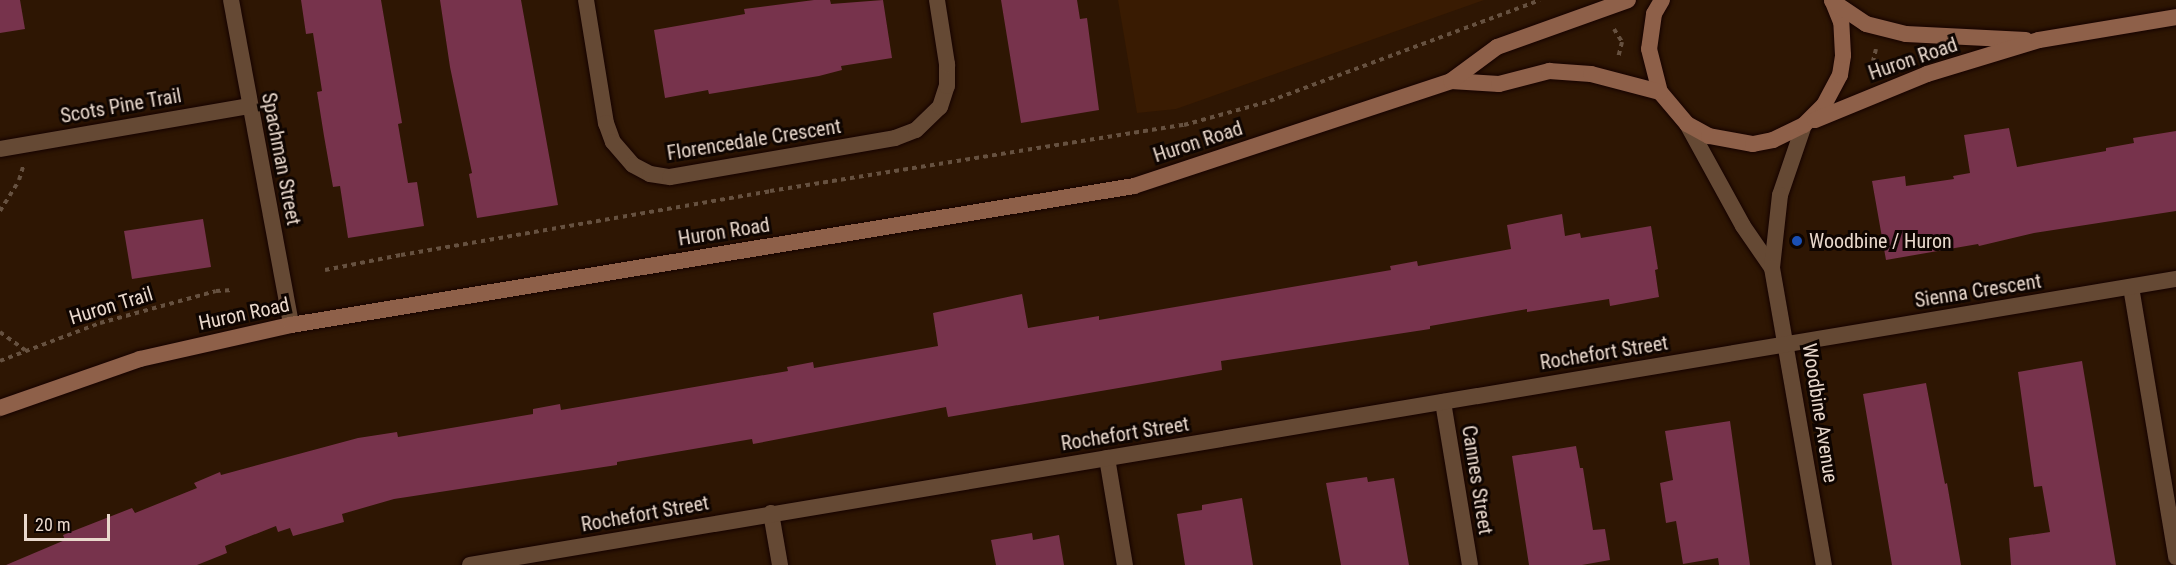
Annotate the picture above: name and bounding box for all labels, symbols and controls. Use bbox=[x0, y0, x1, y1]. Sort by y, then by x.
street label: Huron Road bbox=[1865, 33, 1961, 85]
street label: Scots Pine Trail bbox=[58, 84, 184, 128]
street label: Spachman Street bbox=[256, 91, 306, 227]
street label: Florencedale Crescent bbox=[665, 114, 843, 166]
street label: Huron Road bbox=[1150, 116, 1246, 168]
street label: Huron Road bbox=[676, 213, 772, 251]
place label: Woodbine / Huron bbox=[1809, 229, 1952, 253]
marker: Woodbine / Huron bbox=[1790, 234, 1804, 248]
street label: Sienna Crescent bbox=[1913, 269, 2043, 313]
street label: Huron Trail bbox=[66, 282, 156, 330]
street label: Huron Road bbox=[196, 293, 292, 335]
street label: Rochefort Street bbox=[1538, 331, 1670, 375]
street label: Woodbine Avenue bbox=[1797, 342, 1843, 484]
street label: Rochefort Street bbox=[1059, 412, 1191, 456]
street label: Cannes Street bbox=[1457, 424, 1497, 536]
street label: Rochefort Street bbox=[579, 491, 711, 537]
scale bar bbox=[27, 502, 112, 540]
text: 20 m bbox=[35, 514, 70, 535]

